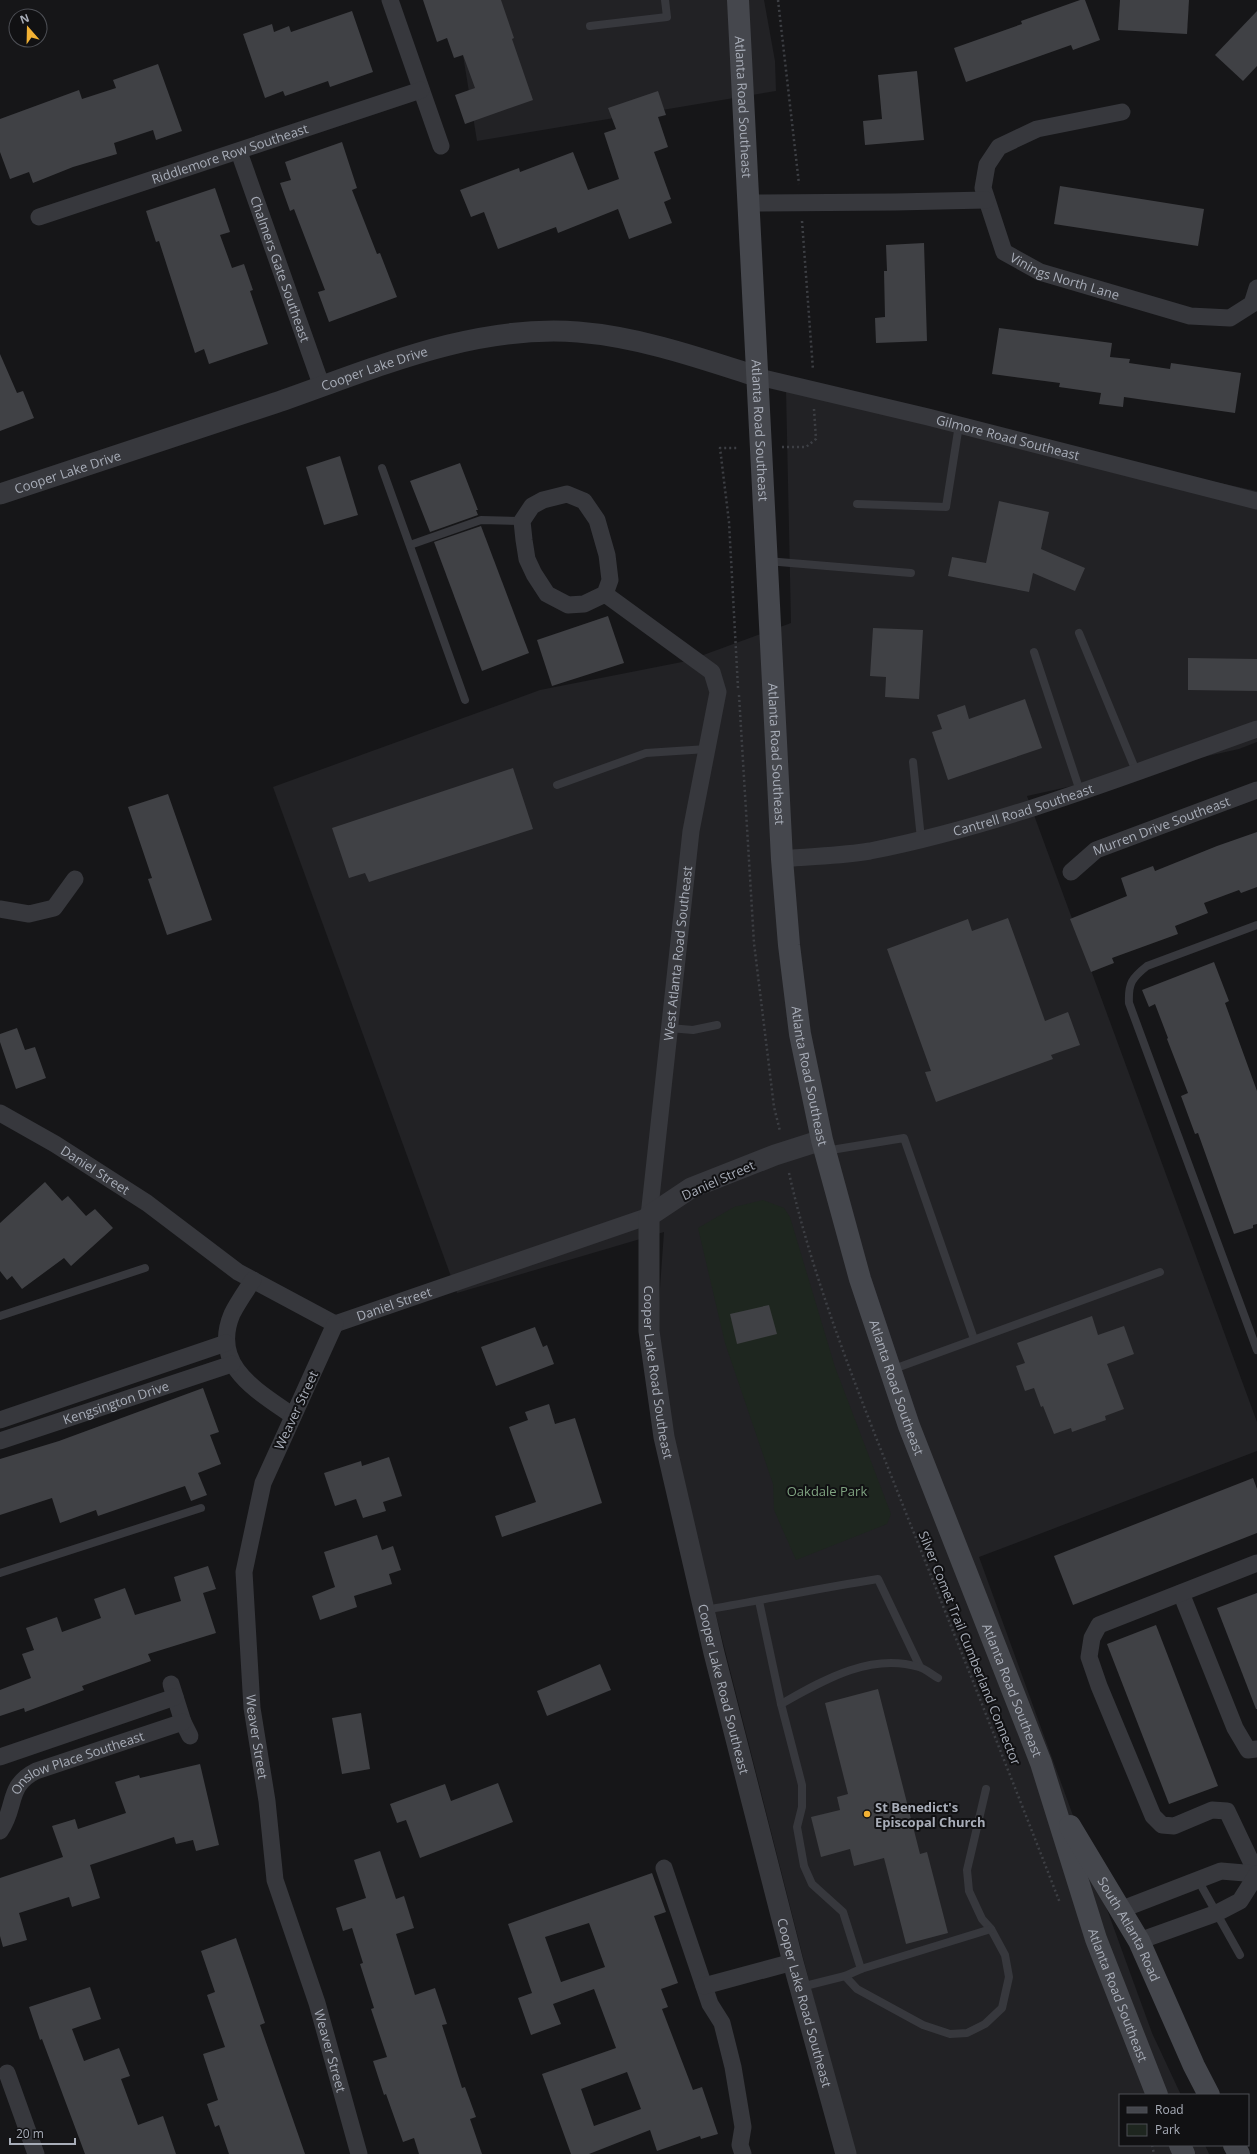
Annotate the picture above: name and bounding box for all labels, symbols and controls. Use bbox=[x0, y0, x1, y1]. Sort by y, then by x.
north arrow bbox=[8, 8, 48, 48]
text: N bbox=[18, 10, 31, 27]
street label: Atlanta Road Southeast bbox=[731, 35, 756, 179]
street label: Riddlemore Row Southeast bbox=[149, 119, 311, 188]
street label: Chalmers Gate Southeast bbox=[246, 193, 315, 345]
street label: Vinings North Lane bbox=[1007, 248, 1122, 304]
street label: Cooper Lake Drive bbox=[319, 342, 430, 395]
street label: Atlanta Road Southeast bbox=[747, 359, 773, 502]
street label: Gilmore Road Southeast bbox=[934, 410, 1082, 464]
street label: Cooper Lake Drive bbox=[12, 446, 123, 498]
street label: Atlanta Road Southeast bbox=[764, 683, 789, 826]
street label: Cantrell Road Southeast bbox=[951, 779, 1096, 840]
street label: Murren Drive Southeast bbox=[1090, 792, 1233, 859]
street label: West Atlanta Road Southeast bbox=[659, 865, 696, 1042]
street label: Atlanta Road Southeast bbox=[788, 1005, 832, 1148]
street label: Daniel Street bbox=[57, 1141, 133, 1199]
street label: Daniel Street bbox=[679, 1156, 758, 1204]
street label: Daniel Street bbox=[354, 1282, 434, 1325]
street label: Cooper Lake Road Southeast bbox=[640, 1286, 678, 1461]
street label: Atlanta Road Southeast bbox=[865, 1317, 929, 1458]
street label: Weaver Street bbox=[270, 1367, 322, 1452]
street label: Kengsington Drive bbox=[60, 1377, 171, 1429]
park label: Oakdale Park bbox=[787, 1482, 867, 1500]
street label: Silver Comet Trail Cumberland Connector bbox=[915, 1528, 1026, 1768]
street label: Cooper Lake Road Southeast bbox=[694, 1602, 754, 1776]
street label: Atlanta Road Southeast bbox=[978, 1621, 1047, 1760]
street label: Weaver Street bbox=[242, 1694, 272, 1781]
street label: Onslow Place Southeast bbox=[6, 1727, 147, 1798]
place label: St Benedict's Episcopal Church bbox=[875, 1798, 986, 1831]
marker: St Benedict's Episcopal Church bbox=[862, 1809, 872, 1819]
street label: South Atlanta Road bbox=[1093, 1873, 1165, 1984]
street label: Cooper Lake Road Southeast bbox=[773, 1916, 836, 2090]
street label: Atlanta Road Southeast bbox=[1084, 1926, 1152, 2065]
street label: Weaver Street bbox=[310, 2007, 351, 2095]
legend bbox=[1119, 2094, 1249, 2146]
text: Road bbox=[1155, 2101, 1184, 2118]
scale bar bbox=[10, 2120, 75, 2146]
text: Park bbox=[1155, 2121, 1181, 2138]
text: 20 m bbox=[16, 2125, 44, 2142]

